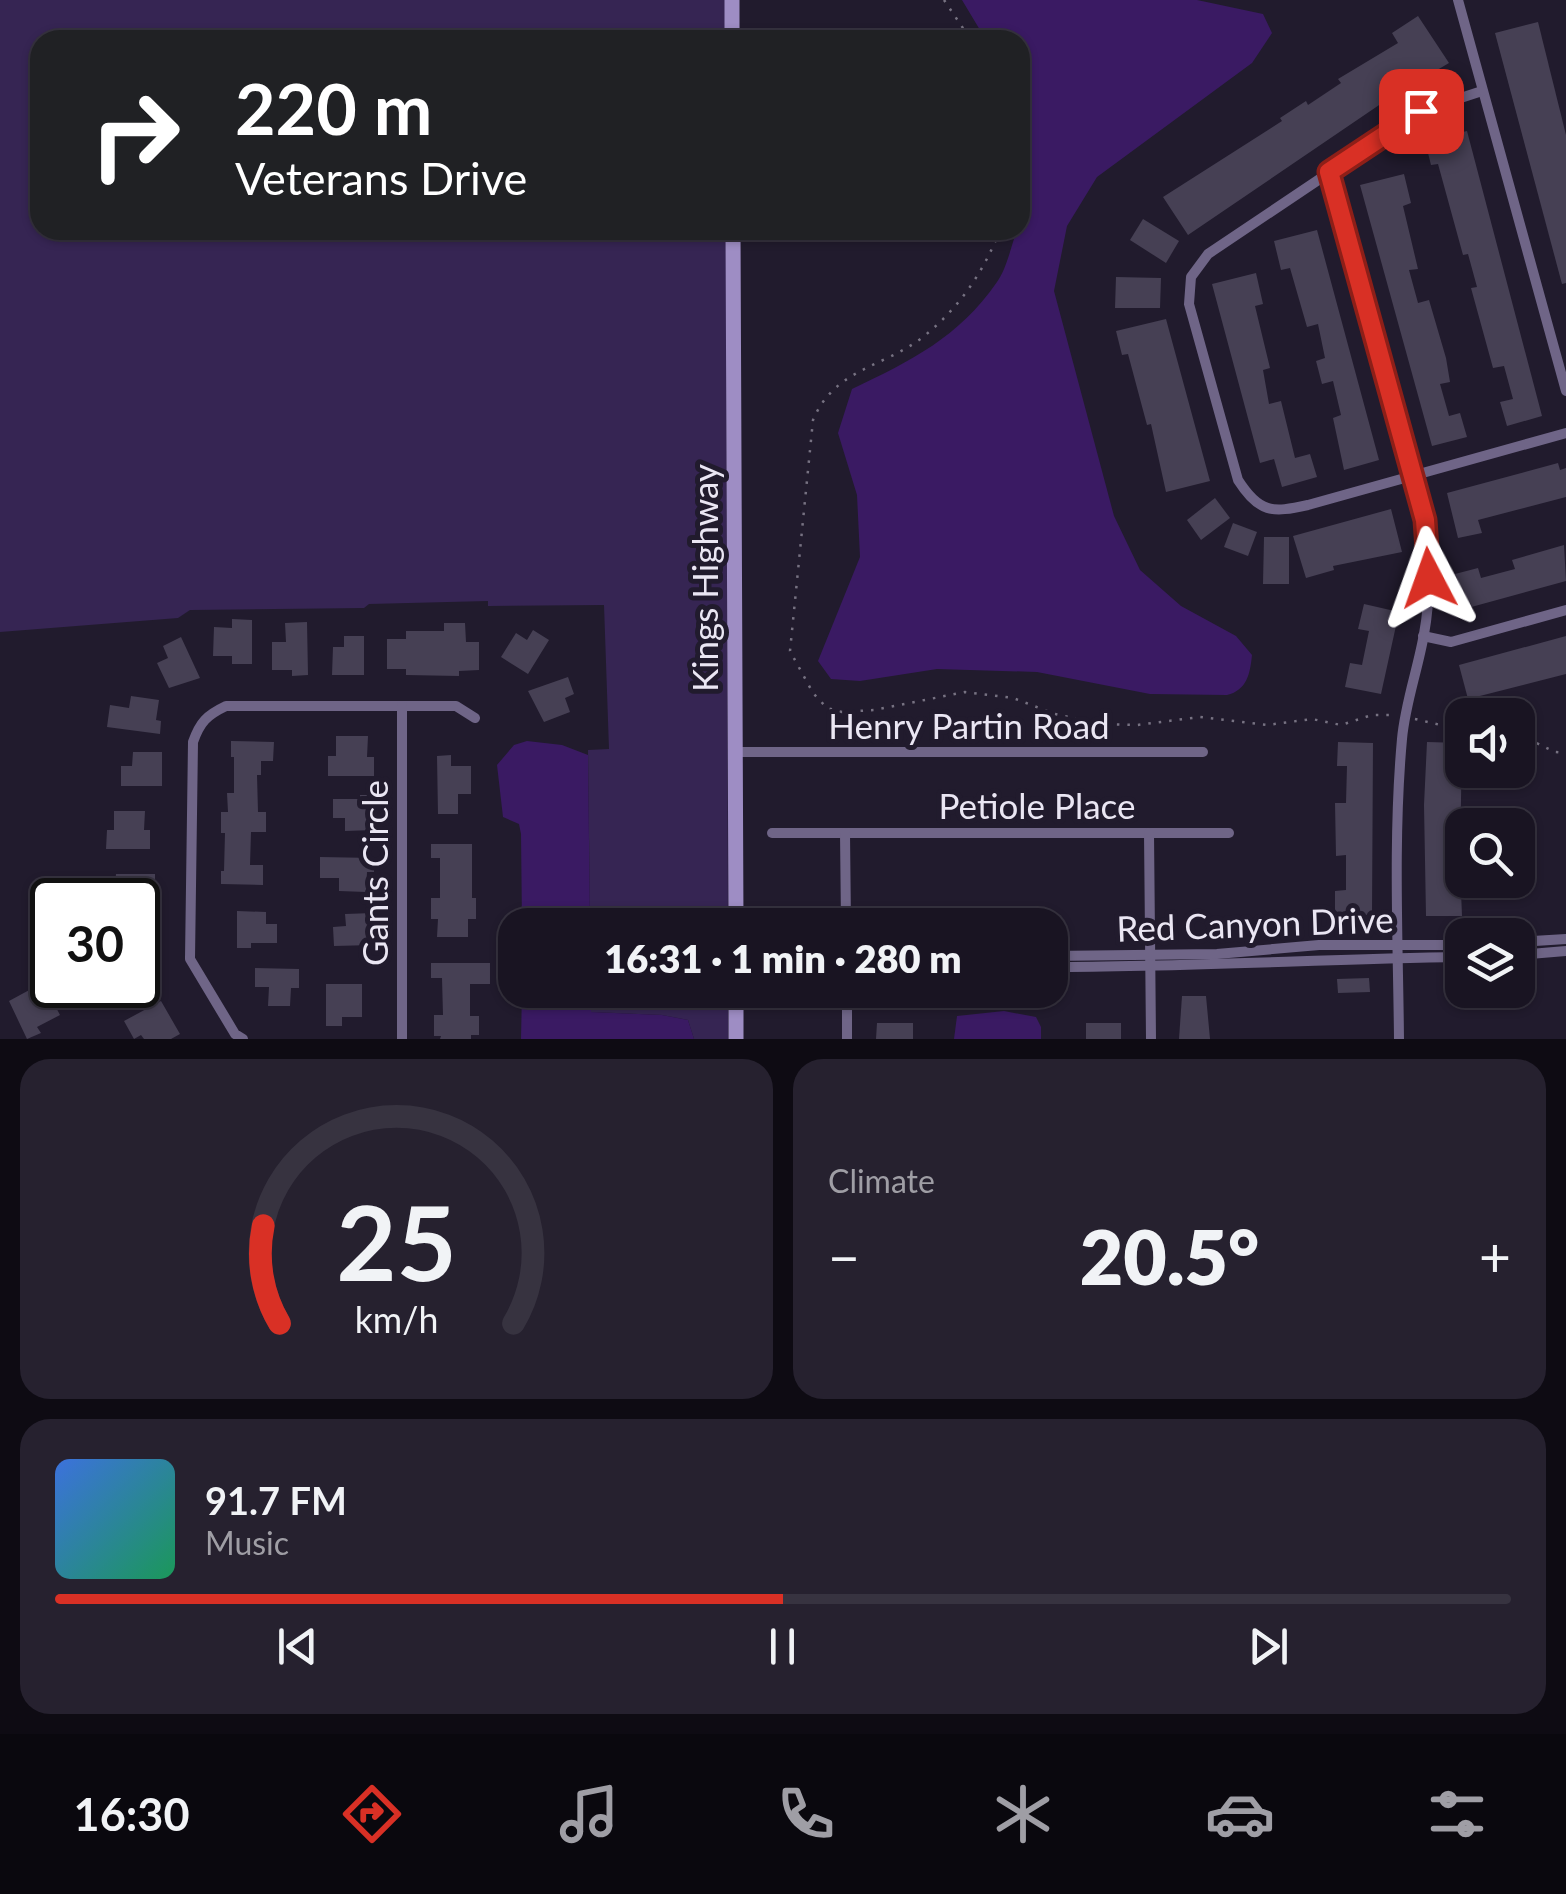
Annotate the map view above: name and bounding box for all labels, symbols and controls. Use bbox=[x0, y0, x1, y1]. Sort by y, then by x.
text: 220 m bbox=[235, 66, 432, 150]
pin bbox=[1379, 69, 1464, 154]
icon: right bbox=[70, 70, 200, 200]
icon: arrive bbox=[1394, 84, 1449, 139]
text: Veterans Drive bbox=[235, 151, 527, 205]
street label: Kings Highway bbox=[683, 464, 725, 692]
position arrow bbox=[1377, 526, 1481, 630]
map controls bbox=[1445, 698, 1535, 1008]
button: sound bbox=[1445, 698, 1535, 788]
street label: Henry Partin Road bbox=[828, 704, 1110, 746]
street label: Gants Circle bbox=[353, 780, 395, 966]
street label: Petiole Place bbox=[939, 784, 1136, 826]
button: search bbox=[1445, 808, 1535, 898]
speed limit sign: 30 bbox=[30, 878, 160, 1008]
street label: Red Canyon Drive bbox=[1116, 897, 1394, 949]
button: layers bbox=[1445, 918, 1535, 1008]
text: 16:31 · 1 min · 280 m bbox=[604, 935, 962, 981]
text: Climate bbox=[828, 1161, 935, 1200]
text: 25 bbox=[336, 1178, 457, 1303]
text: 20.5° bbox=[1080, 1211, 1259, 1301]
text: − bbox=[828, 1223, 860, 1289]
text: + bbox=[1479, 1223, 1511, 1289]
text: km/h bbox=[355, 1298, 438, 1341]
text: 91.7 FM bbox=[205, 1477, 347, 1523]
text: Music bbox=[205, 1523, 289, 1562]
icon: previous bbox=[270, 1619, 325, 1674]
icon: pause bbox=[755, 1619, 810, 1674]
icon: next bbox=[1241, 1619, 1296, 1674]
icon: directions bbox=[337, 1779, 407, 1849]
icon: music bbox=[554, 1779, 624, 1849]
icon: phone bbox=[771, 1779, 841, 1849]
icon: climate bbox=[988, 1779, 1058, 1849]
icon: car bbox=[1205, 1779, 1275, 1849]
icon: filters bbox=[1422, 1779, 1492, 1849]
text: 16:30 bbox=[74, 1787, 190, 1841]

